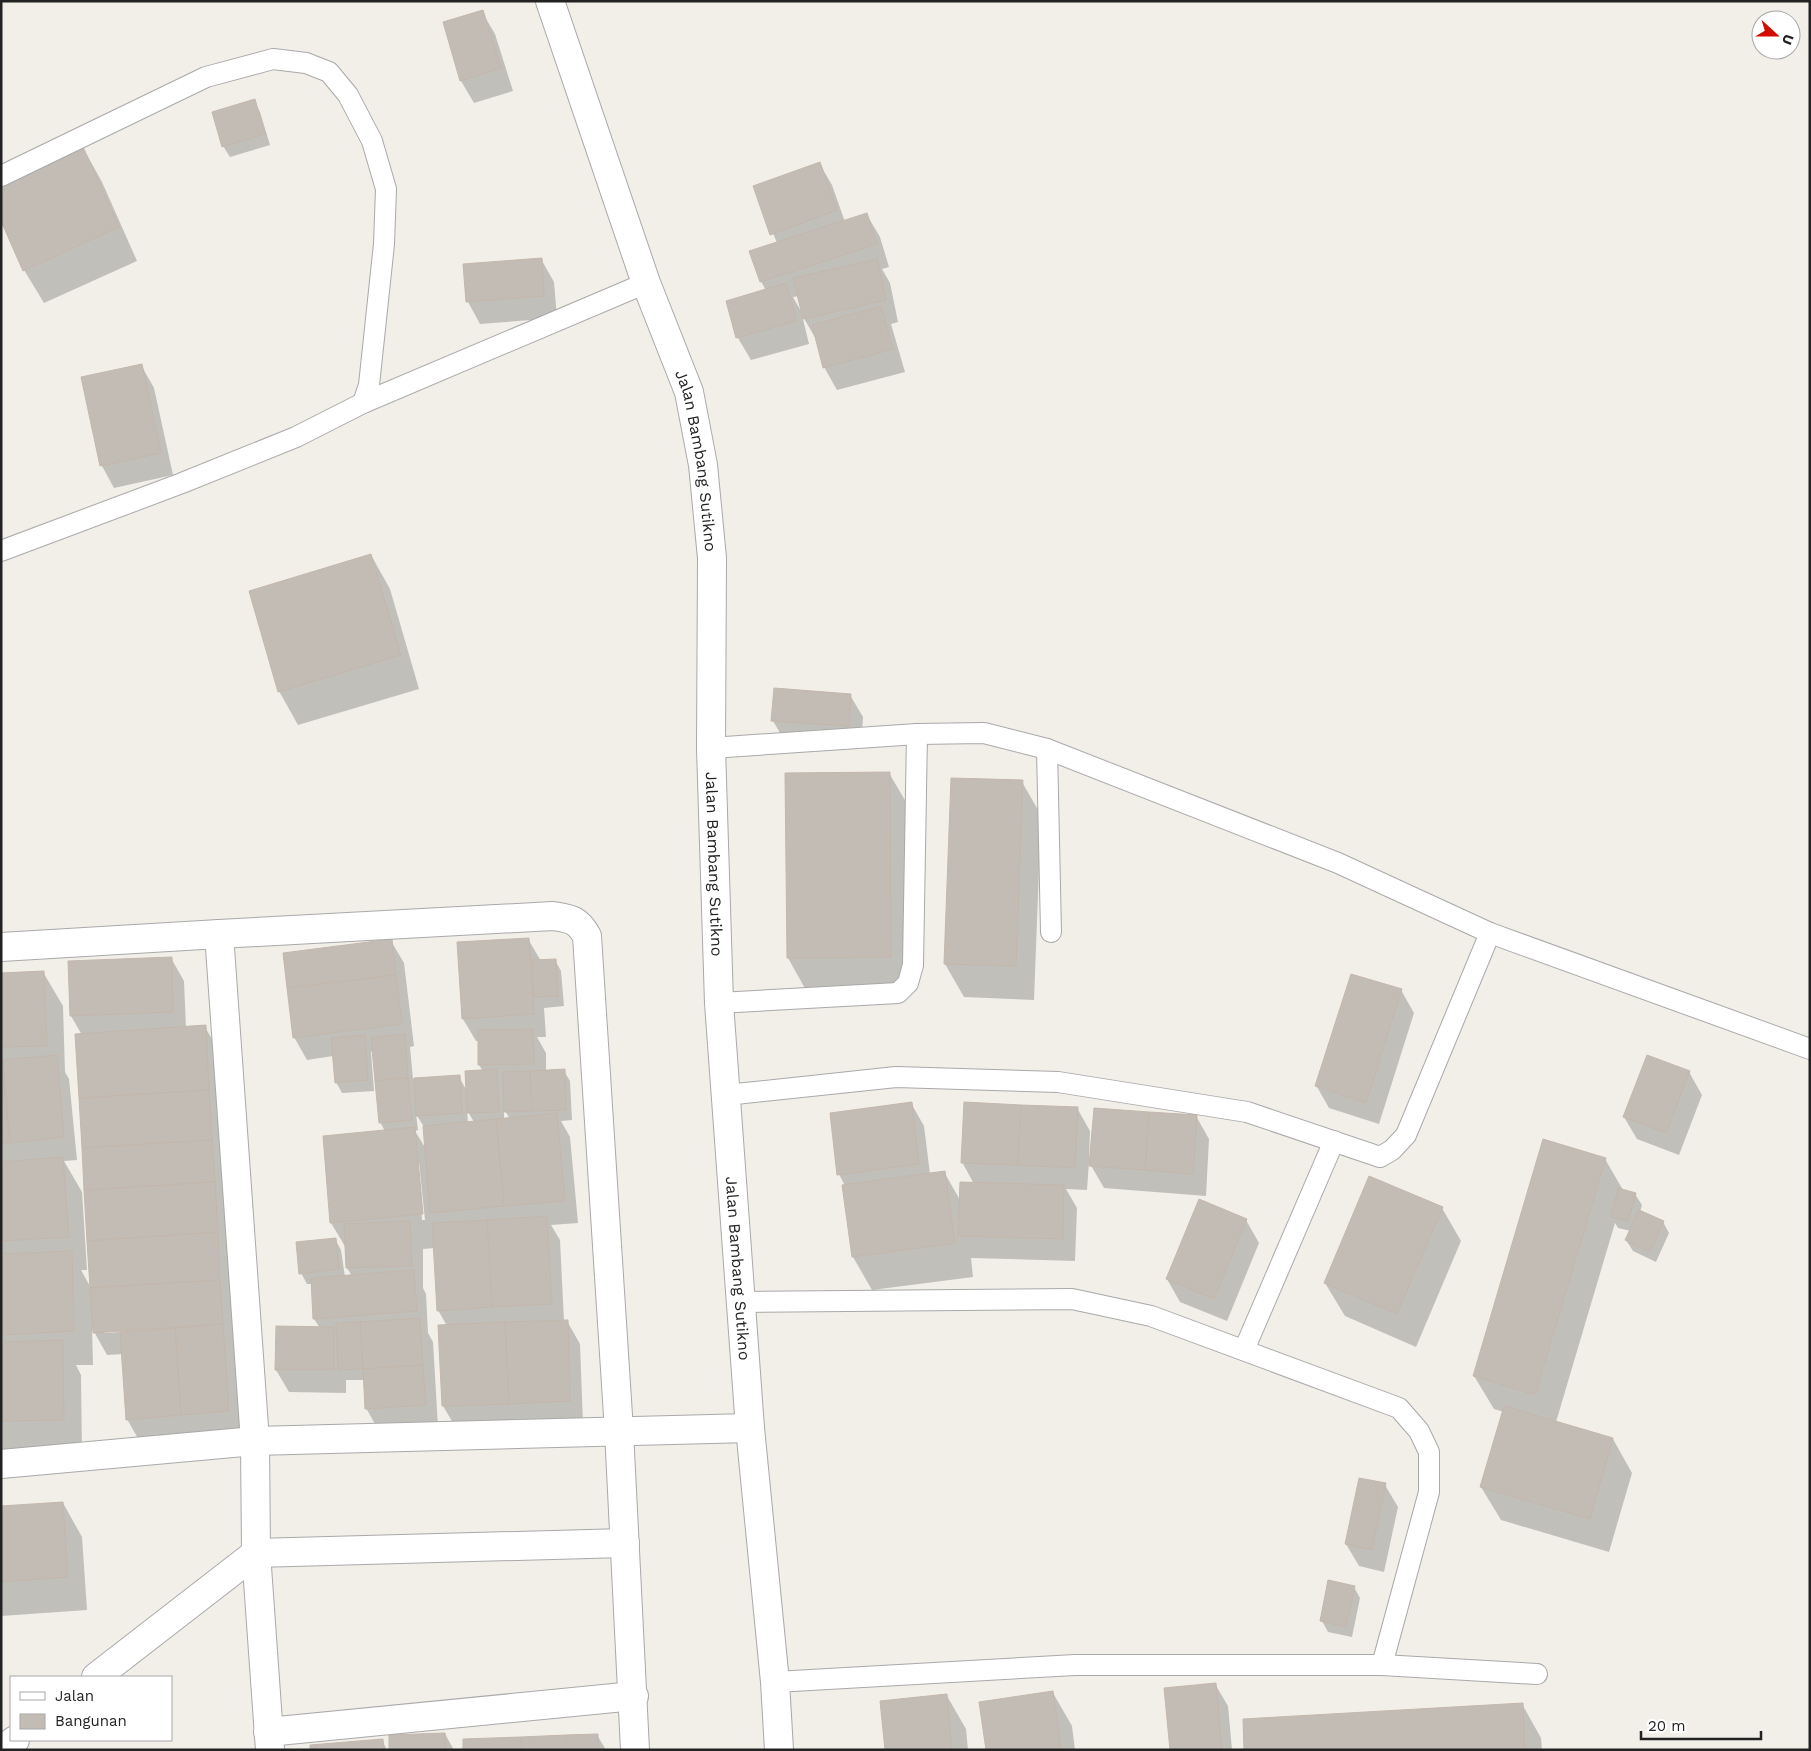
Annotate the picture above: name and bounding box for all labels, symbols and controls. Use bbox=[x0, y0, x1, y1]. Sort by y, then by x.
north arrow bbox=[1751, 10, 1801, 60]
text: U bbox=[1779, 32, 1797, 47]
street label: Jalan Bambang Sutikno bbox=[671, 367, 720, 552]
street label: Jalan Bambang Sutikno bbox=[702, 772, 727, 957]
street label: Jalan Bambang Sutikno bbox=[722, 1176, 754, 1361]
legend bbox=[10, 1676, 172, 1741]
text: Jalan bbox=[55, 1687, 94, 1705]
scale bar bbox=[1641, 1708, 1761, 1740]
text: Bangunan bbox=[55, 1712, 127, 1730]
text: 20 m bbox=[1648, 1717, 1686, 1735]

